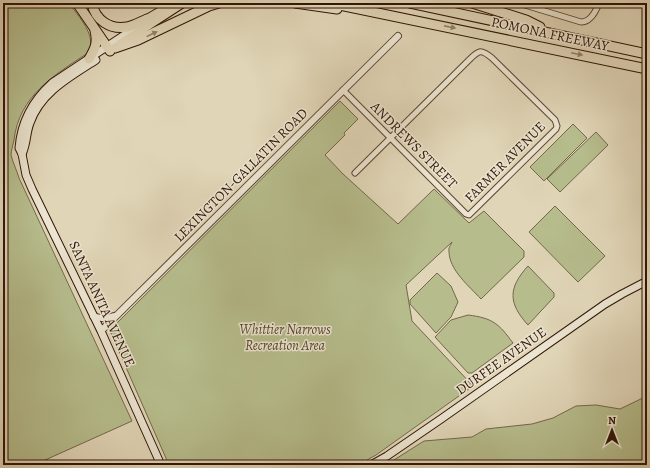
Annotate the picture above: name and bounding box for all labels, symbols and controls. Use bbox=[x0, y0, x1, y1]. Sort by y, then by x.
street label: POMONA FREEWAY bbox=[490, 12, 611, 56]
one-way arrow bbox=[444, 25, 456, 31]
one-way arrow bbox=[146, 31, 157, 37]
one-way arrow bbox=[571, 51, 583, 57]
street label: ANDREWS STREET bbox=[366, 97, 462, 193]
street label: LEXINGTON-GALLATIN ROAD bbox=[170, 104, 312, 246]
street label: FARMER AVENUE bbox=[460, 117, 550, 207]
street label: SANTA ANITA AVENUE bbox=[64, 238, 140, 370]
park label: Whittier Narrows Recreation Area bbox=[239, 320, 331, 355]
street label: DURFEE AVENUE bbox=[452, 323, 550, 399]
north arrow bbox=[592, 410, 632, 450]
text: N bbox=[608, 413, 616, 428]

